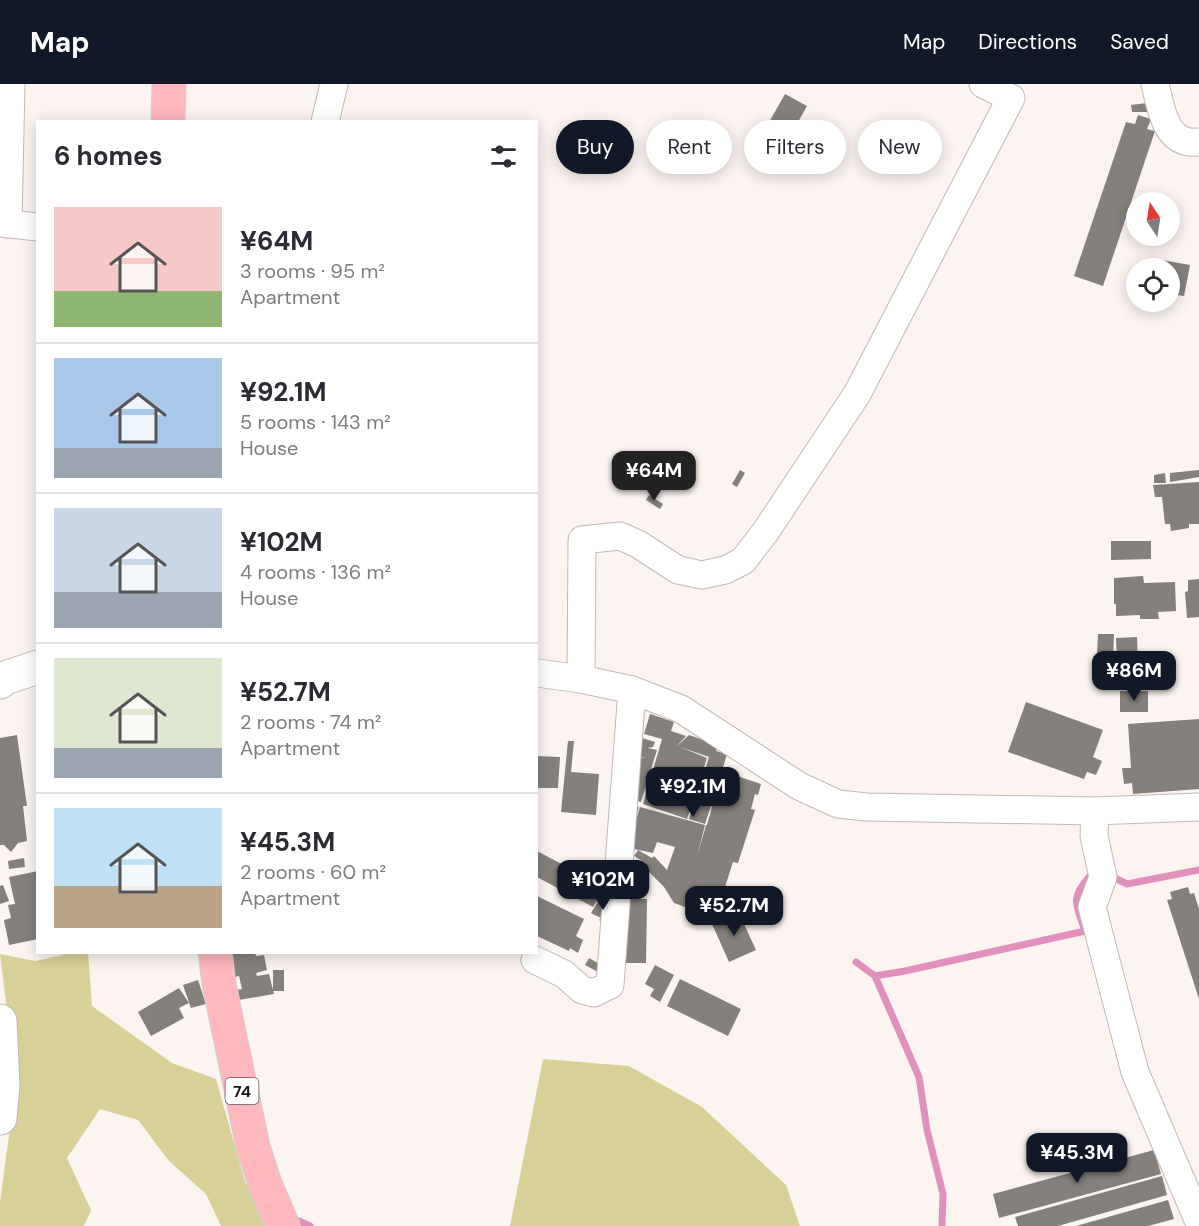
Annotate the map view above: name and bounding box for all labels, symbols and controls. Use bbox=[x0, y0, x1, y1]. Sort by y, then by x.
text: Map bbox=[30, 24, 90, 61]
text: Map bbox=[903, 28, 945, 56]
text: Directions bbox=[978, 28, 1077, 56]
text: Saved bbox=[1110, 28, 1169, 56]
chip: Buy bbox=[556, 120, 634, 174]
chip: Rent bbox=[646, 120, 732, 174]
chip: Filters bbox=[744, 120, 846, 174]
chip: New bbox=[858, 120, 942, 174]
text: 6 homes bbox=[54, 139, 162, 173]
icon: filters bbox=[487, 140, 520, 173]
north arrow bbox=[1126, 192, 1180, 246]
map controls bbox=[1126, 192, 1180, 312]
text: ¥64M bbox=[240, 224, 313, 258]
icon: home bbox=[102, 231, 174, 303]
text: 3 rooms · 95 m² bbox=[240, 258, 385, 284]
button: locate bbox=[1126, 258, 1180, 312]
text: Apartment bbox=[240, 284, 340, 310]
text: ¥92.1M bbox=[240, 375, 326, 409]
icon: home bbox=[102, 382, 174, 454]
text: 5 rooms · 143 m² bbox=[240, 409, 391, 435]
text: House bbox=[240, 435, 298, 461]
pin: ¥64M bbox=[618, 451, 690, 502]
text: ¥64M bbox=[626, 457, 682, 483]
text: ¥102M bbox=[240, 525, 323, 559]
icon: home bbox=[102, 532, 174, 604]
text: 4 rooms · 136 m² bbox=[240, 559, 391, 585]
text: House bbox=[240, 585, 298, 611]
pin: ¥86M bbox=[1098, 651, 1170, 702]
text: ¥86M bbox=[1106, 657, 1162, 683]
text: ¥52.7M bbox=[240, 675, 331, 709]
icon: home bbox=[102, 682, 174, 754]
text: 2 rooms · 74 m² bbox=[240, 709, 381, 735]
text: Apartment bbox=[240, 735, 340, 761]
pin: ¥92.1M bbox=[644, 767, 742, 818]
text: ¥92.1M bbox=[660, 773, 726, 799]
text: ¥45.3M bbox=[240, 825, 335, 859]
icon: home bbox=[102, 832, 174, 904]
text: 2 rooms · 60 m² bbox=[240, 859, 386, 885]
pin: ¥102M bbox=[561, 860, 645, 911]
text: ¥102M bbox=[571, 866, 635, 892]
text: Apartment bbox=[240, 885, 340, 911]
pin: ¥52.7M bbox=[685, 886, 783, 937]
text: ¥52.7M bbox=[699, 892, 769, 918]
road number: 74 bbox=[226, 1078, 258, 1104]
pin: ¥45.3M bbox=[1028, 1133, 1126, 1184]
text: ¥45.3M bbox=[1040, 1139, 1114, 1165]

